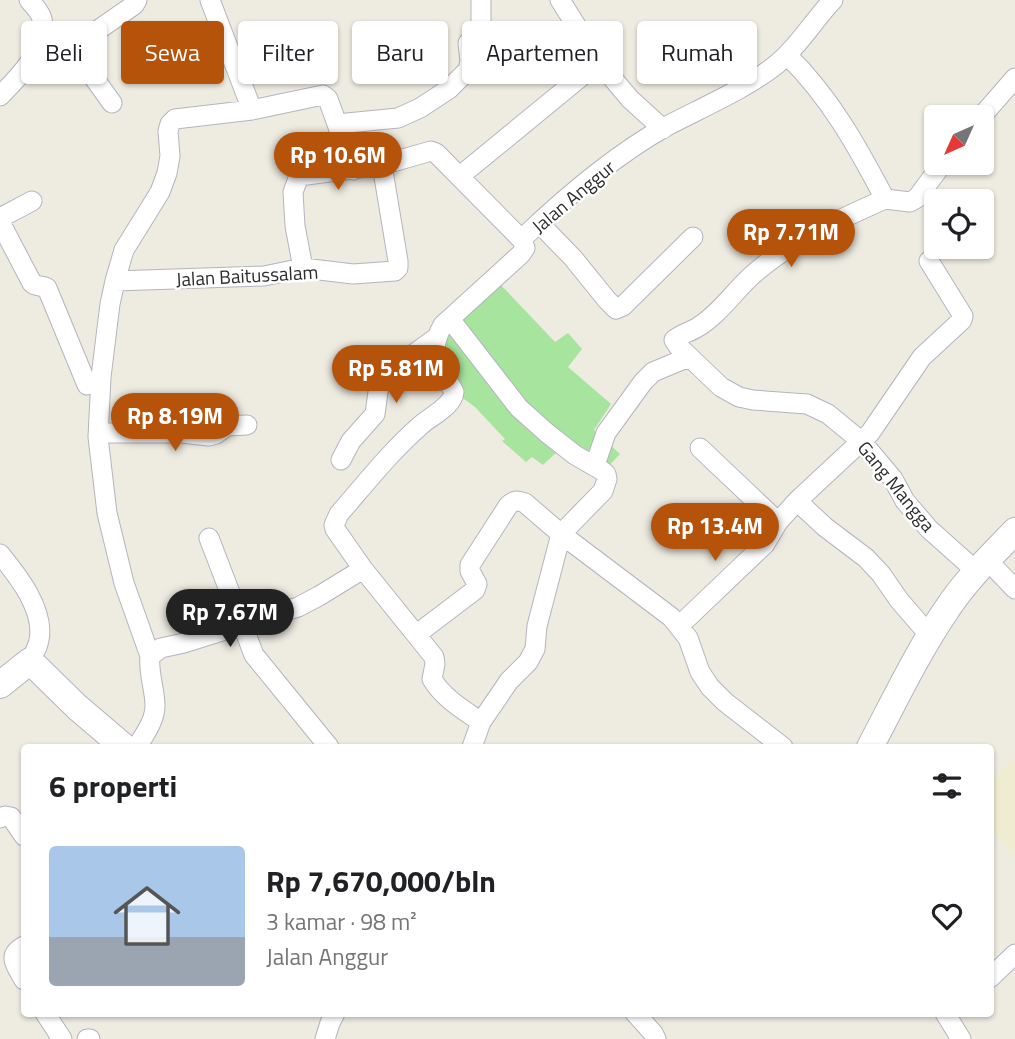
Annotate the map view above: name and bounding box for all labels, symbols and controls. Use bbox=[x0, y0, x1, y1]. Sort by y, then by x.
chip: Beli bbox=[21, 21, 107, 84]
chip: Sewa bbox=[121, 21, 224, 84]
chip: Filter bbox=[238, 21, 338, 84]
chip: Baru bbox=[352, 21, 448, 84]
chip: Apartemen bbox=[462, 21, 623, 84]
chip: Rumah bbox=[637, 21, 757, 84]
north arrow bbox=[924, 105, 994, 175]
map controls bbox=[924, 105, 994, 259]
pin: Rp 10.6M bbox=[266, 132, 410, 192]
text: Rp 10.6M bbox=[290, 137, 386, 172]
street label: Jalan Anggur bbox=[525, 152, 621, 240]
button: locate bbox=[924, 189, 994, 259]
pin: Rp 7.71M bbox=[719, 210, 863, 269]
text: Rp 7.71M bbox=[743, 214, 839, 249]
street label: Jalan Baitussalam bbox=[175, 257, 319, 293]
pin: Rp 5.81M bbox=[324, 346, 468, 405]
text: Rp 5.81M bbox=[348, 350, 444, 385]
pin: Rp 8.19M bbox=[103, 393, 247, 453]
text: Rp 8.19M bbox=[127, 398, 223, 433]
street label: Gang Mangga bbox=[851, 434, 943, 538]
pin: Rp 13.4M bbox=[643, 504, 787, 563]
text: Rp 13.4M bbox=[667, 508, 763, 543]
pin: Rp 7.67M bbox=[158, 590, 302, 649]
text: Rp 7.67M bbox=[182, 594, 278, 629]
text: 6 properti bbox=[49, 763, 177, 809]
icon: filters bbox=[928, 767, 966, 805]
text: Rp 7,670,000/bln bbox=[266, 858, 496, 904]
icon: home bbox=[105, 874, 189, 958]
icon: heart bbox=[928, 897, 966, 935]
text: 3 kamar · 98 m² bbox=[266, 904, 417, 939]
text: Jalan Anggur bbox=[266, 939, 388, 974]

